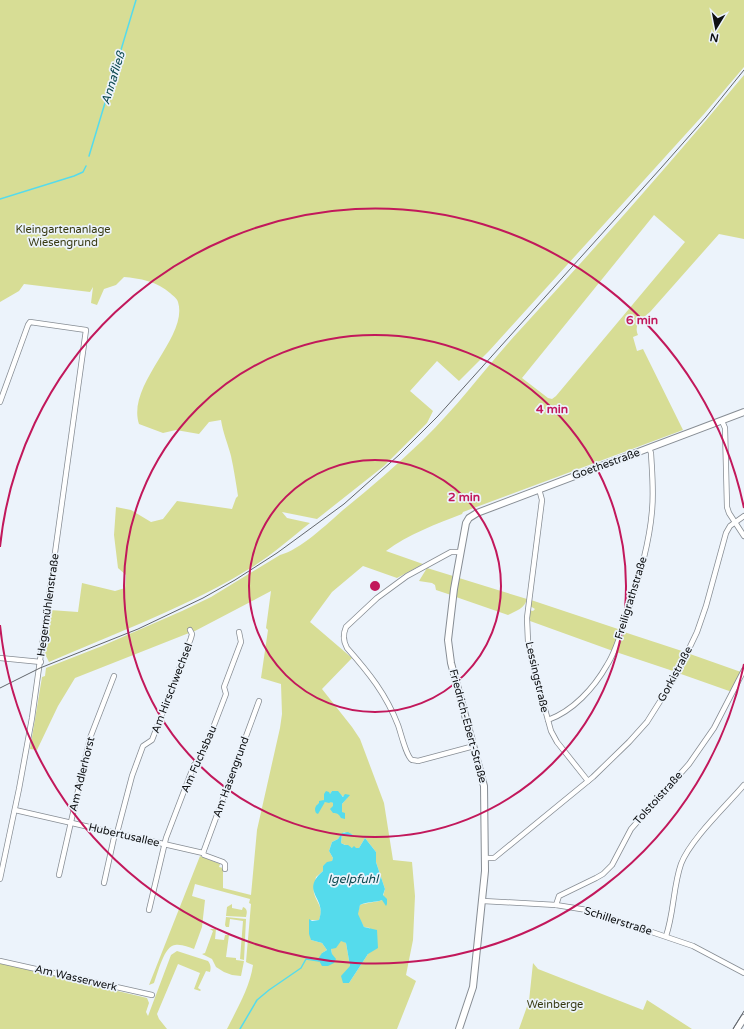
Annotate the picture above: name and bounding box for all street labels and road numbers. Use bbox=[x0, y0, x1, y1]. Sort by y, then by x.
street label: Goethestraße bbox=[570, 446, 642, 482]
street label: Hegermühlenstraße bbox=[34, 553, 62, 657]
street label: Freiligrathstraße bbox=[612, 555, 650, 641]
street label: Lessingstraße bbox=[523, 640, 551, 714]
street label: Am Hirschwechsel bbox=[149, 641, 195, 735]
street label: Gorkistraße bbox=[655, 644, 695, 704]
street label: Friedrich-Ebert-Straße bbox=[447, 668, 489, 784]
street label: Am Fuchsbau bbox=[178, 724, 220, 794]
street label: Am Adlerhorst bbox=[66, 735, 98, 813]
street label: Am Hasengrund bbox=[210, 735, 252, 819]
street label: Tolstoistraße bbox=[631, 769, 685, 827]
street label: Hubertusallee bbox=[87, 821, 161, 849]
street label: Schillerstraße bbox=[582, 904, 654, 938]
street label: Am Wasserwerk bbox=[34, 962, 118, 994]

